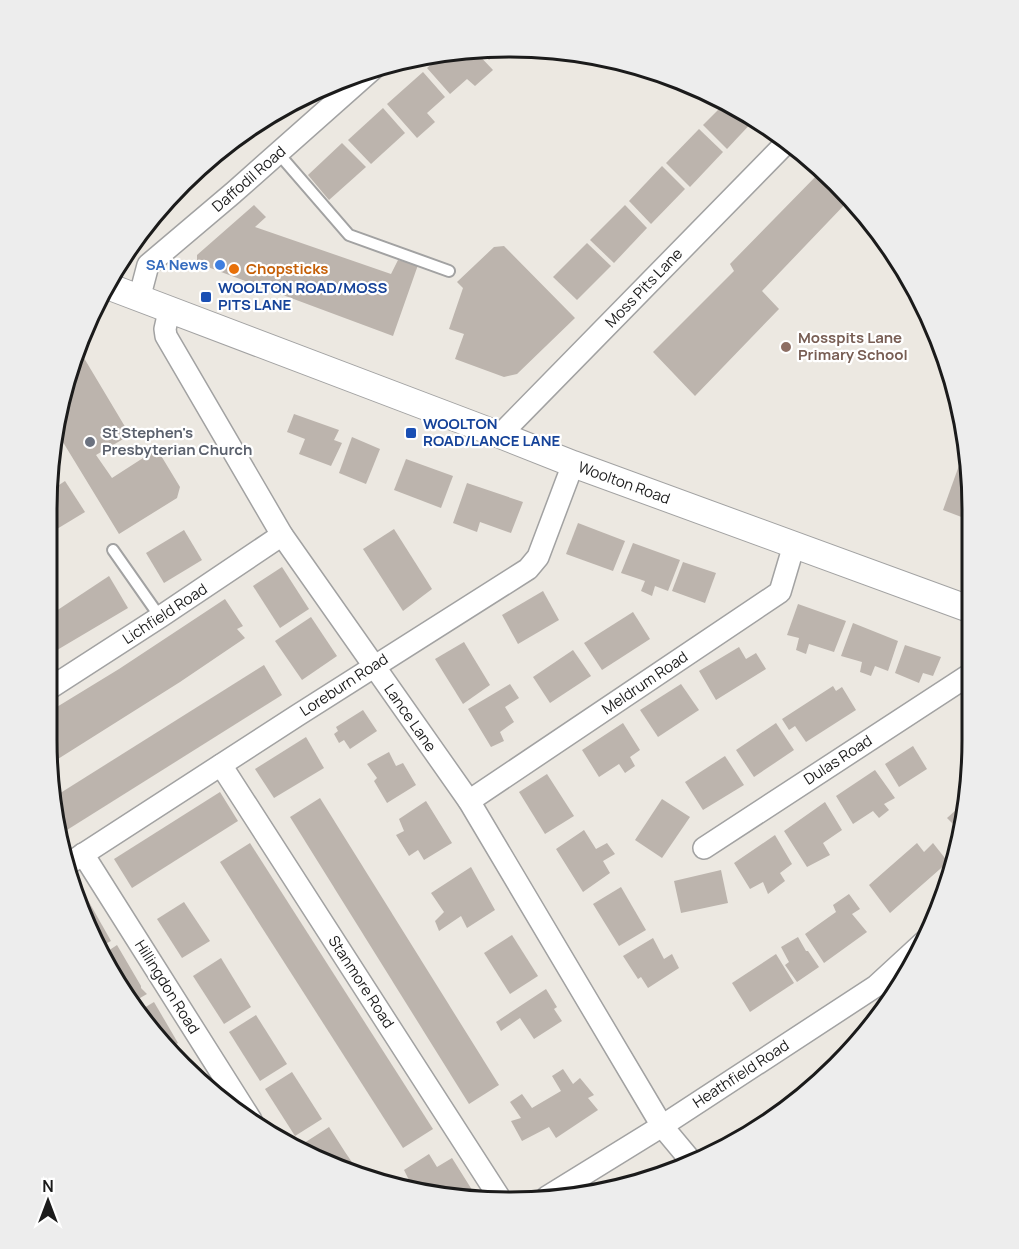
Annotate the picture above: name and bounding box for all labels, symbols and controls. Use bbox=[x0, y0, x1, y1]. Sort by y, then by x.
street label: Daffodil Road bbox=[207, 141, 290, 217]
street label: Moss Pits Lane bbox=[600, 243, 687, 332]
place label: SA News bbox=[146, 254, 208, 275]
marker: SA News bbox=[213, 258, 227, 272]
place label: Chopsticks bbox=[246, 258, 328, 279]
marker: Chopsticks bbox=[227, 262, 241, 276]
place label: WOOLTON ROAD/MOSS PITS LANE bbox=[218, 277, 387, 315]
marker: WOOLTON ROAD/MOSS PITS LANE bbox=[199, 290, 213, 304]
place label: Mosspits Lane Primary School bbox=[798, 327, 908, 365]
marker: Mosspits Lane Primary School bbox=[779, 340, 793, 354]
place label: WOOLTON ROAD/LANCE LANE bbox=[423, 413, 560, 451]
place label: St Stephen's Presbyterian Church bbox=[102, 422, 252, 460]
marker: WOOLTON ROAD/LANCE LANE bbox=[404, 426, 418, 440]
marker: St Stephen's Presbyterian Church bbox=[83, 435, 97, 449]
street label: Woolton Road bbox=[575, 456, 673, 509]
street label: Lichfield Road bbox=[118, 578, 211, 649]
street label: Meldrum Road bbox=[598, 646, 692, 719]
street label: Loreburn Road bbox=[296, 648, 392, 721]
street label: Lance Lane bbox=[379, 680, 442, 756]
street label: Dulas Road bbox=[800, 730, 876, 789]
street label: Stanmore Road bbox=[324, 931, 399, 1032]
street label: Hillingdon Road bbox=[130, 936, 205, 1038]
street label: Heathfield Road bbox=[689, 1035, 793, 1113]
north arrow bbox=[18, 1171, 78, 1231]
text: N bbox=[42, 1175, 54, 1197]

